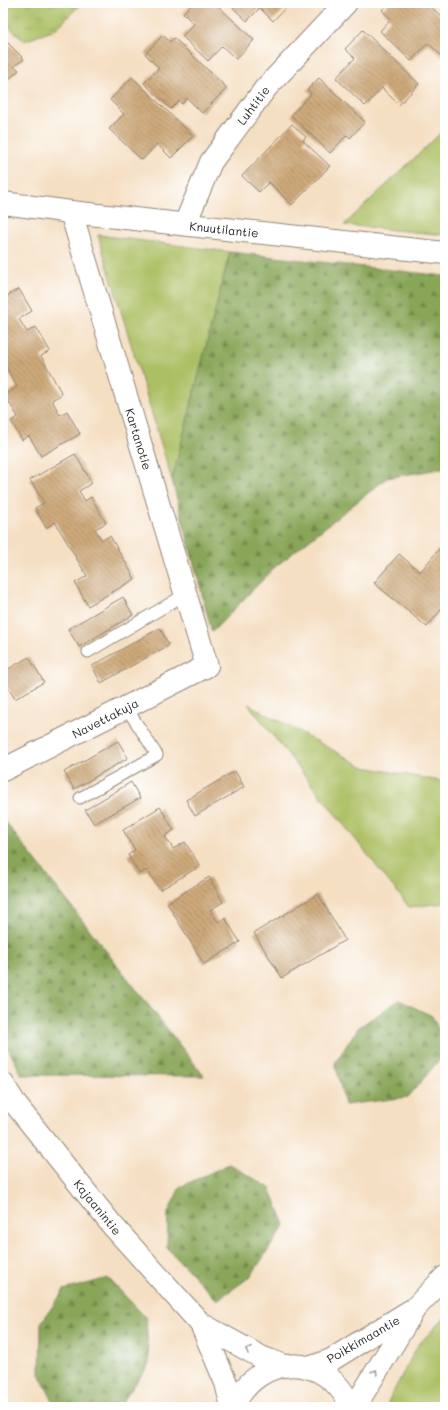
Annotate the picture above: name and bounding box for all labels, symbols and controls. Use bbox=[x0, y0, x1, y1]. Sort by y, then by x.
street label: Luhtitie bbox=[233, 82, 273, 128]
street label: Knuutilantie bbox=[189, 217, 259, 241]
street label: Kartanotie bbox=[122, 406, 156, 472]
street label: Navettakuja bbox=[69, 694, 141, 742]
street label: Kajaanintie bbox=[71, 1176, 125, 1238]
street label: Poikkimaantie bbox=[323, 1312, 403, 1366]
one-way arrow bbox=[245, 1347, 252, 1355]
one-way arrow bbox=[371, 1369, 378, 1376]

